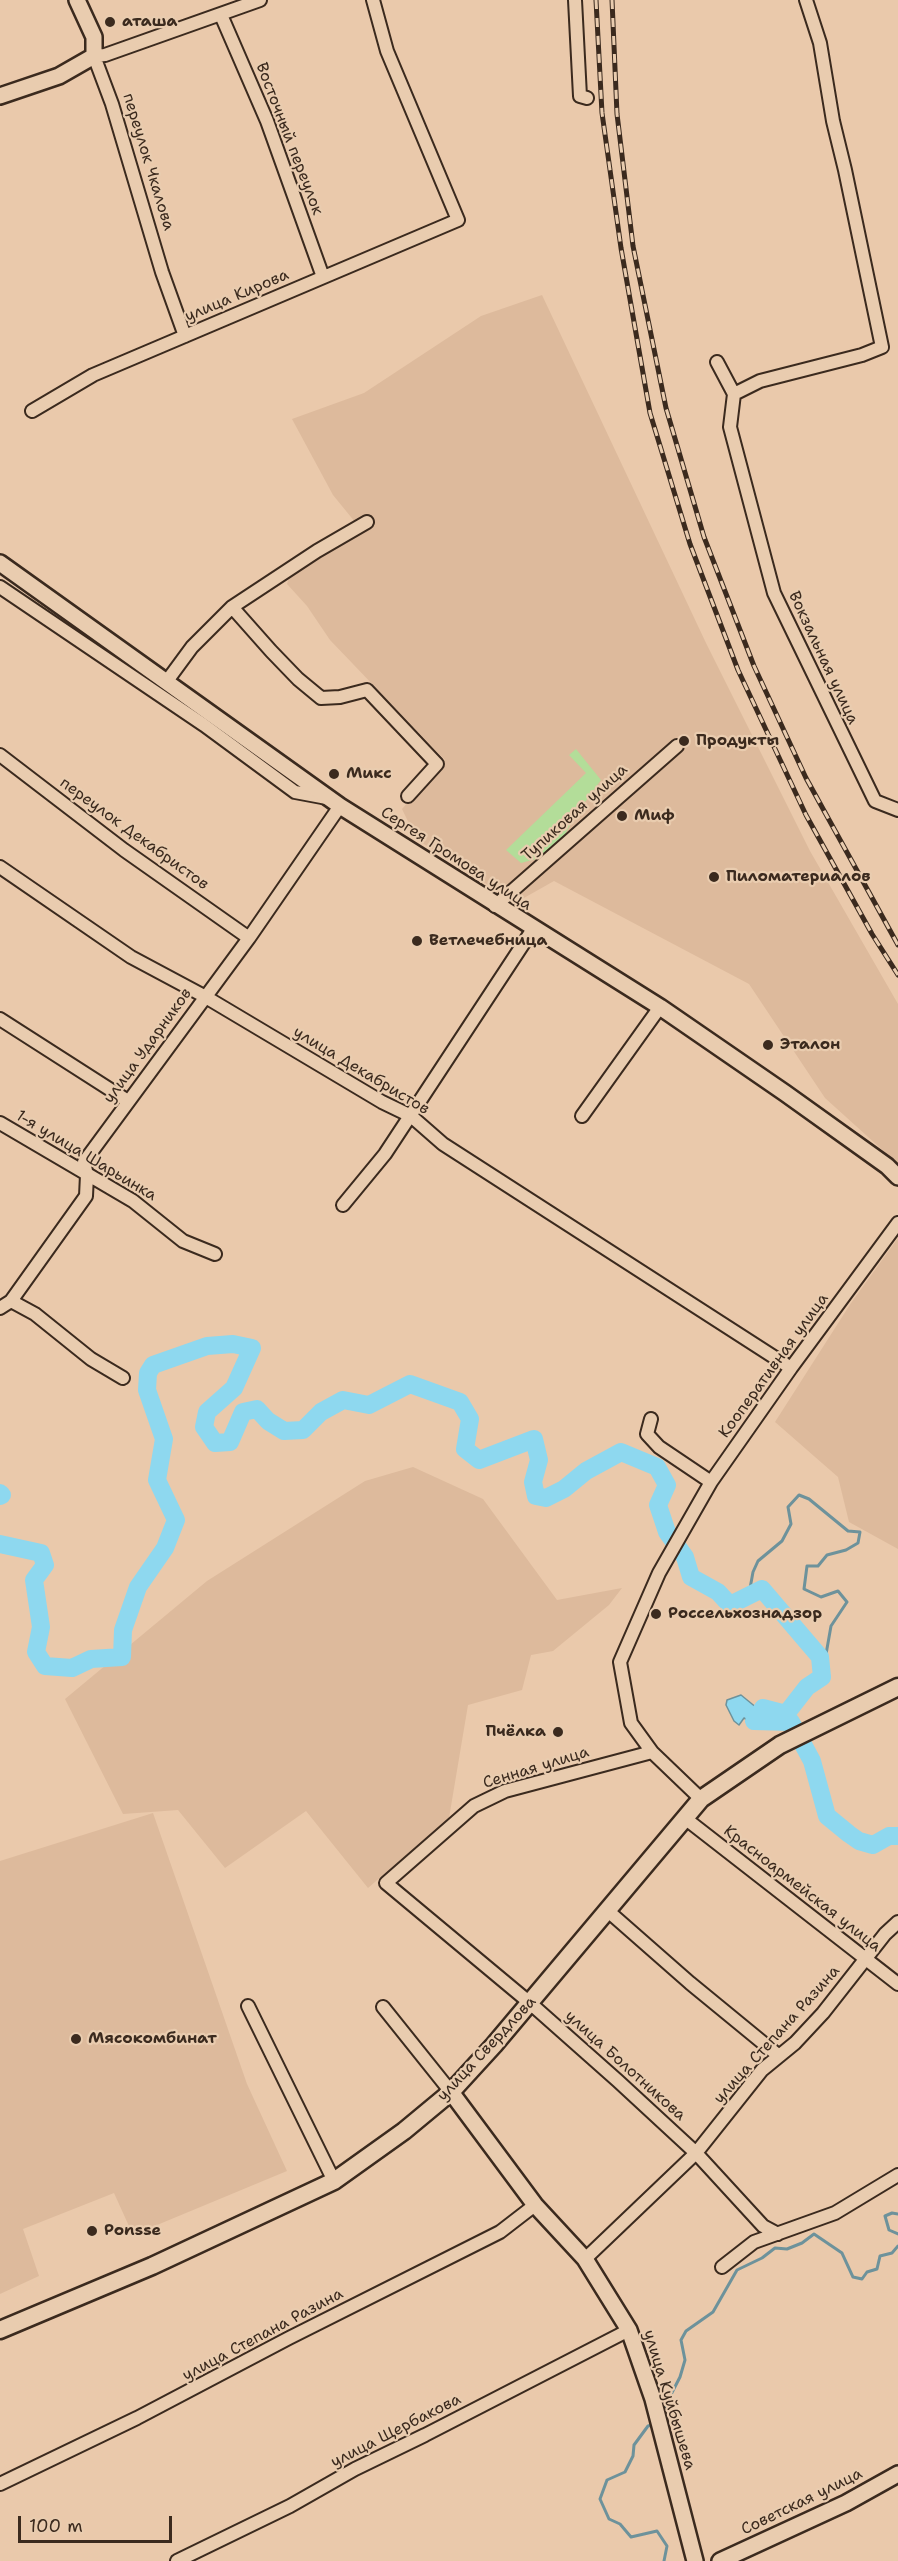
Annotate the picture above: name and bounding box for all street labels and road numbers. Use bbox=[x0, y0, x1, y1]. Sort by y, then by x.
street label: Восточный переулок bbox=[251, 60, 327, 218]
street label: переулок Чкалова bbox=[118, 91, 178, 233]
street label: улица Кирова bbox=[182, 265, 292, 327]
street label: Вокзальная улица bbox=[784, 589, 862, 727]
street label: Тупиковая улица bbox=[518, 760, 632, 866]
street label: переулок Декабристов bbox=[56, 774, 212, 894]
street label: Сергея Громова улица bbox=[377, 803, 535, 915]
street label: улица Ударников bbox=[100, 985, 196, 1107]
street label: улица Декабристов bbox=[290, 1023, 432, 1119]
street label: 1-я улица Шарьинка bbox=[12, 1106, 160, 1206]
street label: Кооперативная улица bbox=[715, 1290, 833, 1442]
street label: Сенная улица bbox=[481, 1743, 591, 1793]
street label: Красноармейская улица bbox=[719, 1822, 885, 1956]
street label: улица Степана Разина bbox=[710, 1962, 844, 2108]
street label: улица Свердлова bbox=[433, 1993, 541, 2105]
street label: улица Болотникова bbox=[561, 2007, 689, 2125]
street label: улица Степана Разина bbox=[179, 2284, 347, 2386]
street label: улица Куйбышева bbox=[639, 2328, 699, 2472]
street label: улица Щербакова bbox=[328, 2390, 464, 2472]
street label: Советская улица bbox=[738, 2464, 866, 2540]

